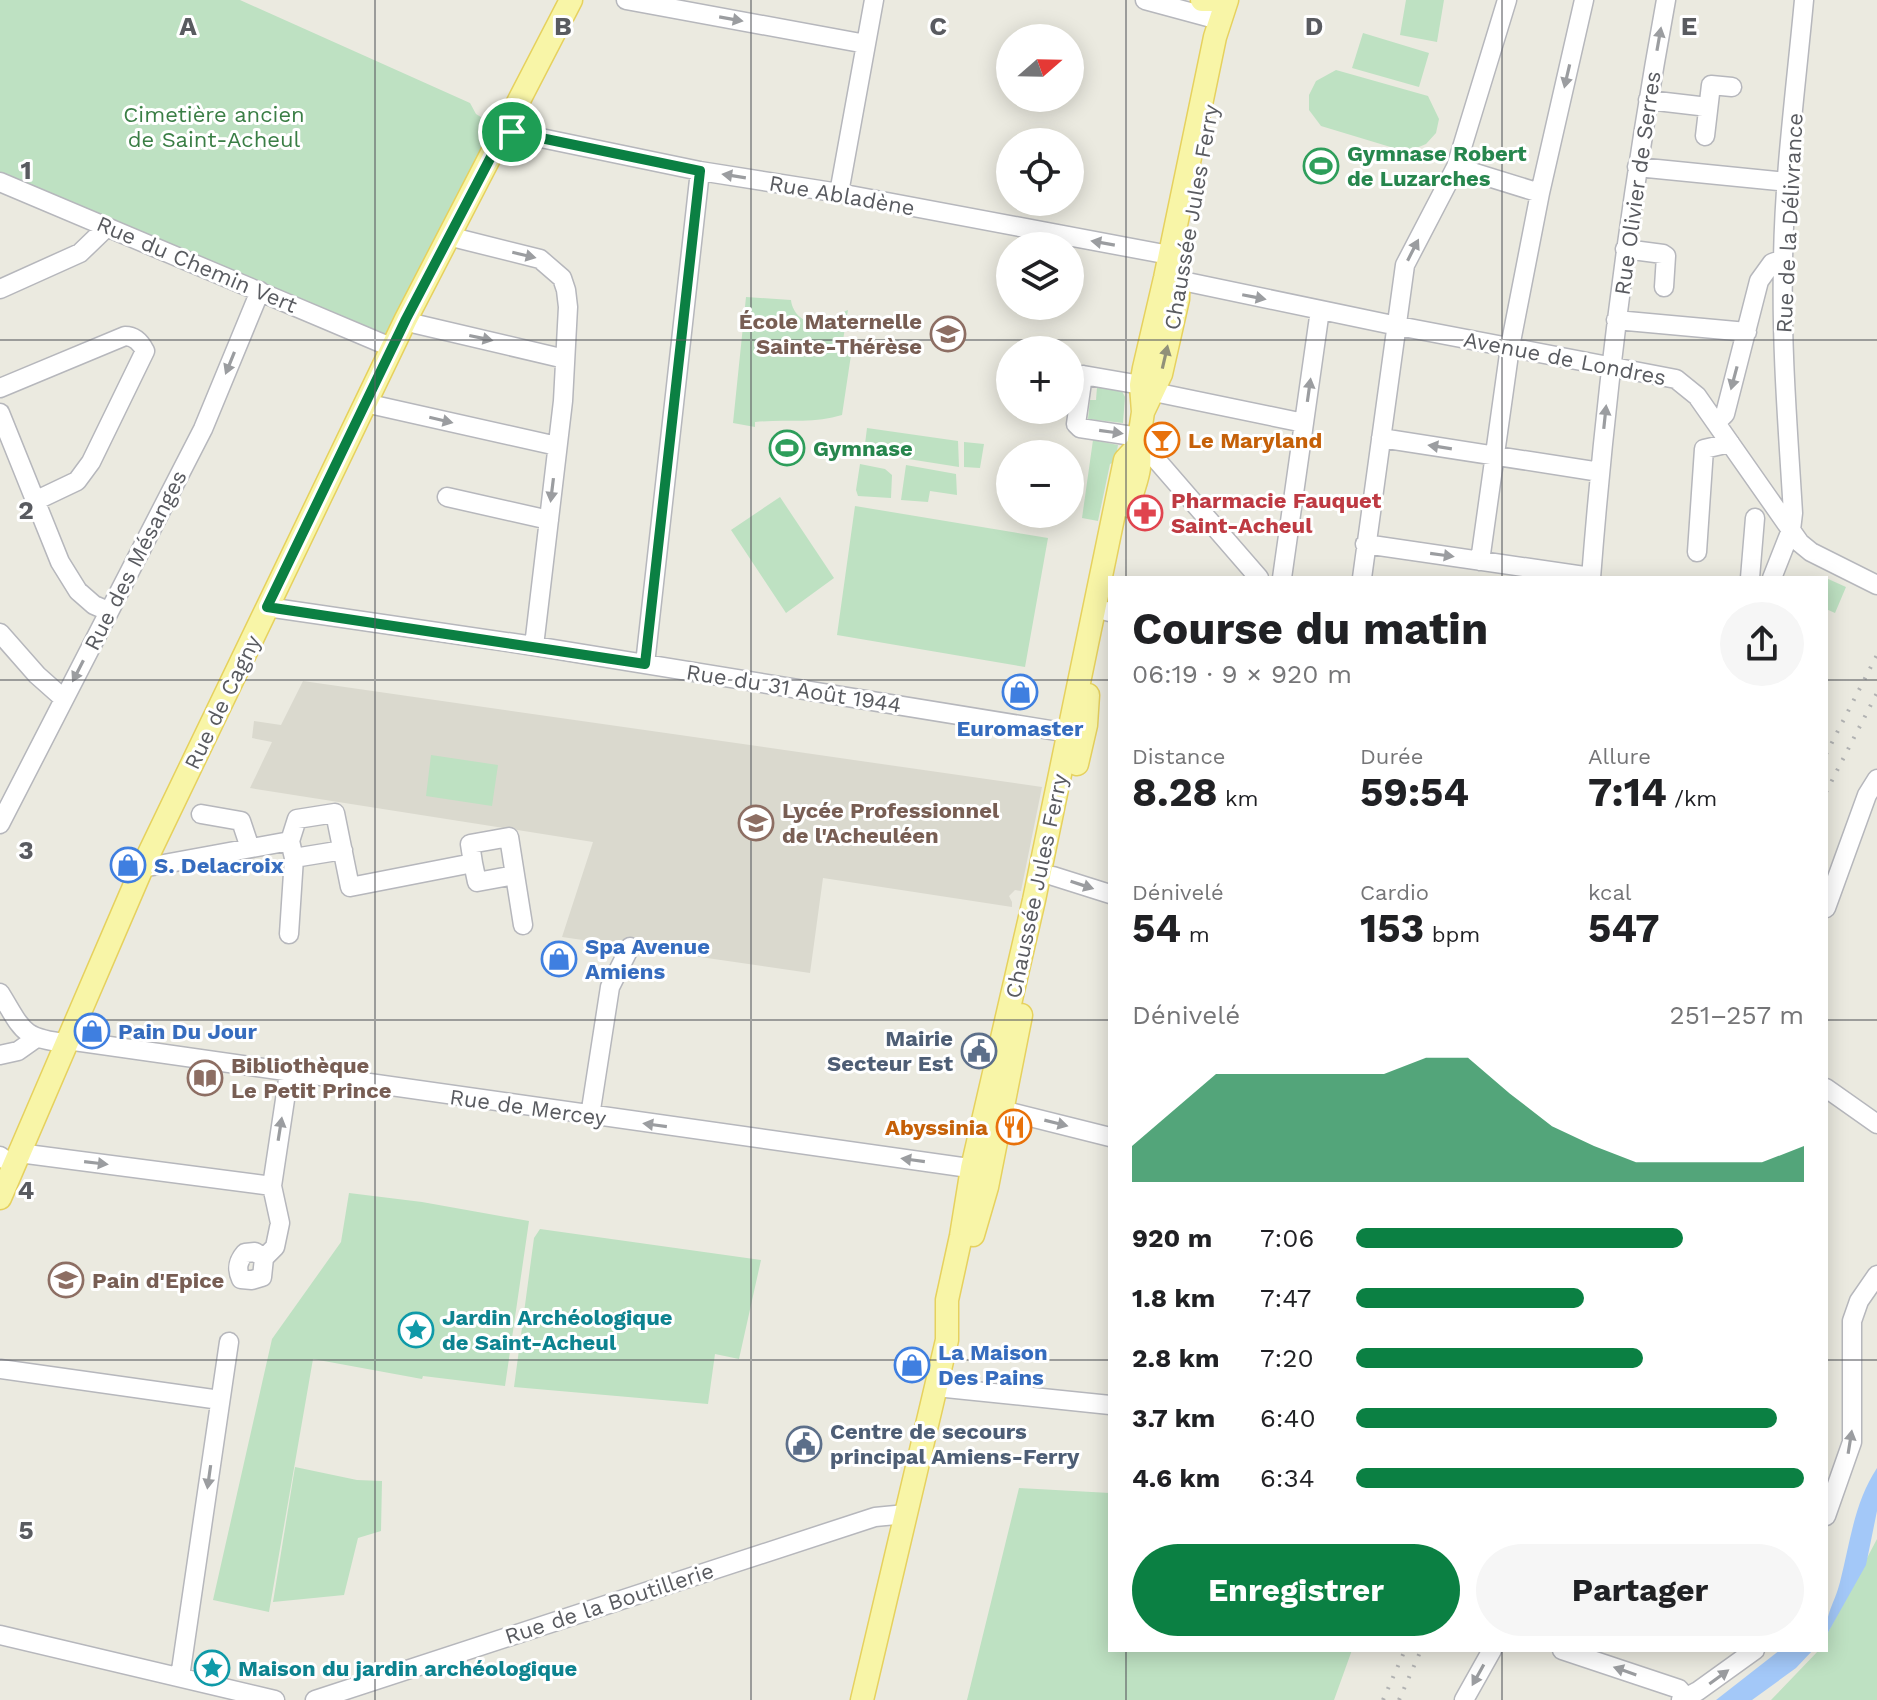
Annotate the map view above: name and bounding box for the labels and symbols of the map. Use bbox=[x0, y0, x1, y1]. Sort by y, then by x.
text: A bbox=[179, 11, 197, 41]
text: B bbox=[554, 11, 572, 41]
text: C bbox=[929, 11, 947, 41]
text: D bbox=[1305, 11, 1323, 41]
text: E bbox=[1681, 11, 1697, 41]
one-way arrow bbox=[718, 13, 743, 25]
north arrow bbox=[996, 24, 1084, 112]
one-way arrow bbox=[1653, 27, 1665, 52]
one-way arrow bbox=[1560, 64, 1573, 89]
street label: Rue Olivier de Serres bbox=[1609, 70, 1666, 297]
pin bbox=[478, 98, 546, 166]
park label: Cimetière ancien de Saint-Acheul bbox=[123, 102, 305, 152]
street label: Chaussée Jules Ferry bbox=[1159, 102, 1224, 332]
street label: Rue de la Délivrance bbox=[1771, 112, 1808, 334]
place label: Gymnase Robert de Luzarches bbox=[1347, 141, 1527, 191]
sports icon: Gymnase Robert de Luzarches bbox=[1302, 147, 1340, 185]
text: 1 bbox=[20, 155, 32, 185]
one-way arrow bbox=[721, 170, 746, 182]
street label: Rue Abladène bbox=[767, 170, 917, 221]
street label: Rue du Chemin Vert bbox=[93, 211, 301, 318]
one-way arrow bbox=[1090, 237, 1115, 249]
one-way arrow bbox=[1406, 239, 1420, 262]
one-way arrow bbox=[511, 250, 536, 262]
one-way arrow bbox=[1242, 291, 1267, 304]
place label: École Maternelle Sainte-Thérèse bbox=[739, 309, 922, 359]
school or university icon: École Maternelle Sainte-Thérèse bbox=[929, 315, 967, 353]
street label: Avenue de Londres bbox=[1462, 327, 1668, 390]
one-way arrow bbox=[469, 332, 494, 345]
one-way arrow bbox=[1159, 345, 1172, 370]
one-way arrow bbox=[224, 351, 237, 375]
one-way arrow bbox=[1728, 366, 1740, 391]
one-way arrow bbox=[1303, 377, 1316, 402]
one-way arrow bbox=[1599, 404, 1612, 429]
one-way arrow bbox=[428, 414, 453, 427]
bar icon: Le Maryland bbox=[1143, 421, 1181, 459]
one-way arrow bbox=[1099, 426, 1124, 439]
place label: Le Maryland bbox=[1188, 428, 1322, 453]
sports icon: Gymnase bbox=[768, 429, 806, 467]
place label: Gymnase bbox=[813, 436, 913, 461]
one-way arrow bbox=[1427, 440, 1452, 453]
street label: Rue des Mésanges bbox=[79, 466, 192, 654]
one-way arrow bbox=[546, 478, 559, 503]
place label: Pharmacie Fauquet Saint-Acheul bbox=[1171, 488, 1382, 538]
pharmacy icon: Pharmacie Fauquet Saint-Acheul bbox=[1126, 494, 1164, 532]
text: 2 bbox=[18, 495, 34, 525]
one-way arrow bbox=[1430, 549, 1455, 562]
street label: Rue de Cagny bbox=[179, 631, 266, 773]
street label: Rue du 31 Août 1944 bbox=[685, 659, 903, 718]
one-way arrow bbox=[71, 660, 85, 683]
shop icon: Euromaster bbox=[1001, 673, 1039, 711]
place label: Euromaster bbox=[957, 716, 1084, 741]
street label: Chaussée Jules Ferry bbox=[1000, 771, 1073, 1001]
place label: Lycée Professionnel de l'Acheuléen bbox=[782, 798, 1000, 848]
school or university icon: Lycée Professionnel de l'Acheuléen bbox=[737, 804, 775, 842]
text: 3 bbox=[18, 835, 34, 865]
shop icon: S. Delacroix bbox=[109, 846, 147, 884]
place label: S. Delacroix bbox=[154, 853, 284, 878]
one-way arrow bbox=[1070, 879, 1094, 891]
place label: Spa Avenue Amiens bbox=[585, 934, 710, 984]
shop icon: Spa Avenue Amiens bbox=[540, 940, 578, 978]
shop icon: Pain Du Jour bbox=[73, 1012, 111, 1050]
place label: Pain Du Jour bbox=[118, 1019, 257, 1044]
place label: Mairie Secteur Est bbox=[827, 1026, 953, 1076]
public building icon: Mairie Secteur Est bbox=[960, 1032, 998, 1070]
place label: Bibliothèque Le Petit Prince bbox=[231, 1053, 391, 1103]
library icon: Bibliothèque Le Petit Prince bbox=[186, 1059, 224, 1097]
street label: Rue de Mercey bbox=[448, 1084, 608, 1131]
restaurant icon: Abyssinia bbox=[995, 1108, 1033, 1146]
place label: Abyssinia bbox=[885, 1115, 988, 1140]
one-way arrow bbox=[274, 1116, 287, 1141]
one-way arrow bbox=[642, 1118, 667, 1131]
one-way arrow bbox=[1044, 1118, 1069, 1130]
one-way arrow bbox=[900, 1153, 925, 1166]
one-way arrow bbox=[84, 1156, 109, 1169]
text: 4 bbox=[18, 1175, 35, 1205]
school or university icon: Pain d'Epice bbox=[47, 1261, 85, 1299]
place label: Pain d'Epice bbox=[92, 1268, 224, 1293]
place label: Jardin Archéologique de Saint-Acheul bbox=[442, 1305, 672, 1355]
place icon: Jardin Archéologique de Saint-Acheul bbox=[397, 1311, 435, 1349]
place label: La Maison Des Pains bbox=[938, 1340, 1048, 1390]
shop icon: La Maison Des Pains bbox=[893, 1346, 931, 1384]
place label: Centre de secours principal Amiens-Ferry bbox=[830, 1419, 1080, 1469]
public building icon: Centre de secours principal Amiens-Ferry bbox=[785, 1425, 823, 1463]
one-way arrow bbox=[1844, 1430, 1857, 1455]
one-way arrow bbox=[202, 1465, 215, 1490]
text: 5 bbox=[18, 1515, 34, 1545]
street label: Rue de la Boutillerie bbox=[502, 1558, 717, 1649]
place icon: Maison du jardin archéologique bbox=[193, 1649, 231, 1687]
place label: Maison du jardin archéologique bbox=[238, 1656, 577, 1681]
one-way arrow bbox=[1471, 1664, 1485, 1686]
one-way arrow bbox=[1613, 1665, 1637, 1677]
one-way arrow bbox=[1708, 1669, 1729, 1685]

